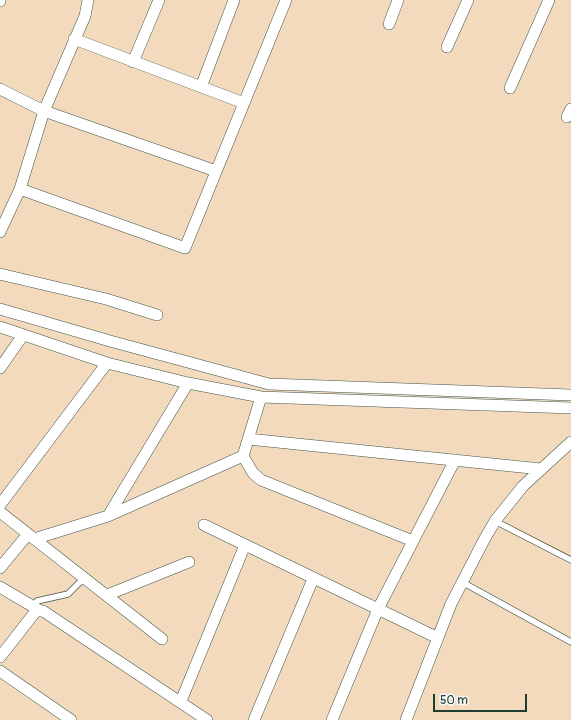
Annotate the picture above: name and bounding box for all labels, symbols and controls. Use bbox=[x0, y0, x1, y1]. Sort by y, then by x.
scale bar bbox=[435, 686, 529, 712]
text: 50 m bbox=[440, 693, 468, 708]

